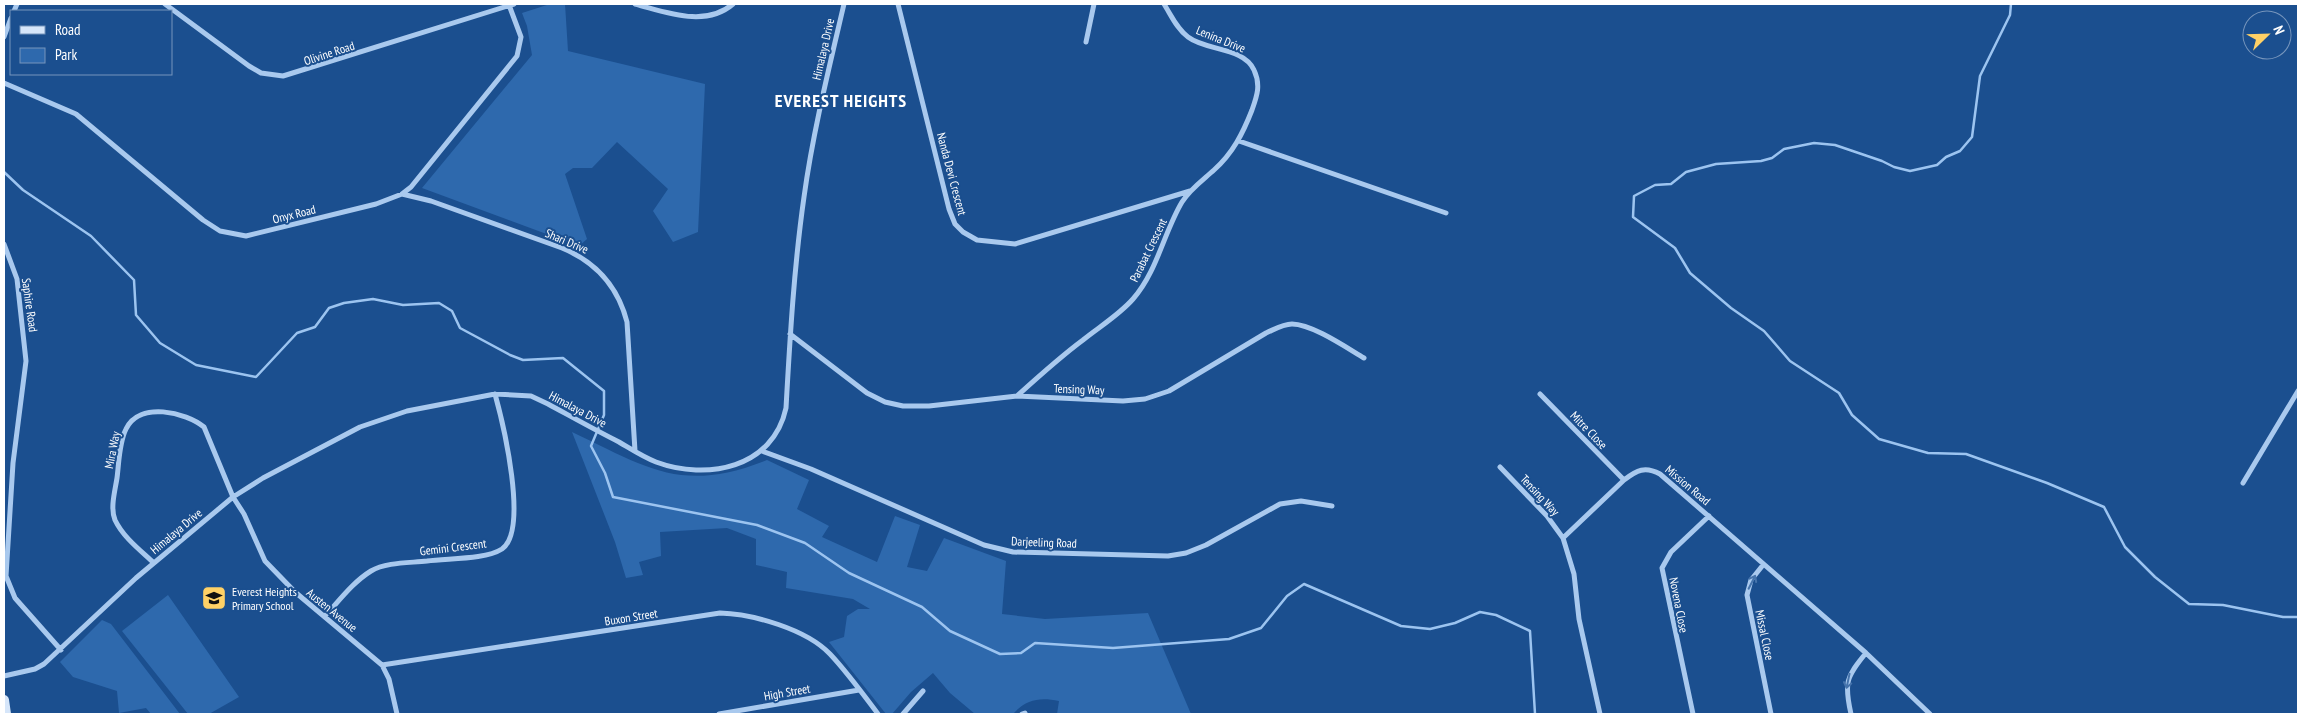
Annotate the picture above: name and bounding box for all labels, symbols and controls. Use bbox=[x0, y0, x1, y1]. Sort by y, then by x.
legend bbox=[10, 10, 172, 75]
north arrow bbox=[2242, 10, 2292, 60]
street label: Himalaya Drive bbox=[809, 17, 837, 81]
text: Road bbox=[55, 20, 81, 39]
street label: Lenina Drive bbox=[1194, 22, 1248, 56]
text: N bbox=[2269, 23, 2289, 37]
street label: Olivine Road bbox=[302, 38, 356, 68]
text: Park bbox=[55, 45, 77, 64]
district label: EVEREST HEIGHTS bbox=[775, 89, 907, 112]
street label: Nanda Devi Crescent bbox=[934, 131, 970, 218]
street label: Onyx Road bbox=[271, 201, 317, 227]
street label: Parabat Crescent bbox=[1126, 215, 1170, 284]
street label: Shari Drive bbox=[543, 225, 591, 257]
street label: Saphire Road bbox=[19, 277, 41, 333]
street label: Tensing Way bbox=[1053, 381, 1105, 397]
street label: Himalaya Drive bbox=[547, 388, 609, 430]
street label: Mitre Close bbox=[1567, 408, 1611, 452]
street label: Mira Way bbox=[101, 430, 123, 470]
street label: Mission Road bbox=[1662, 462, 1714, 508]
street label: Tensing Way bbox=[1517, 471, 1563, 519]
street label: Himalaya Drive bbox=[147, 505, 205, 557]
street label: Darjeeling Road bbox=[1011, 533, 1077, 551]
street label: Gemini Crescent bbox=[419, 535, 488, 559]
one-way arrow bbox=[1747, 574, 1757, 589]
street label: Novena Close bbox=[1666, 576, 1692, 634]
place label: Everest Heights Primary School bbox=[232, 584, 297, 613]
school or university icon: Everest Heights Primary School bbox=[201, 585, 227, 611]
street label: Austen Avenue bbox=[304, 585, 360, 635]
street label: Buxon Street bbox=[603, 605, 659, 629]
street label: Missal Close bbox=[1752, 608, 1778, 662]
one-way arrow bbox=[1843, 673, 1853, 689]
street label: High Street bbox=[763, 680, 812, 703]

